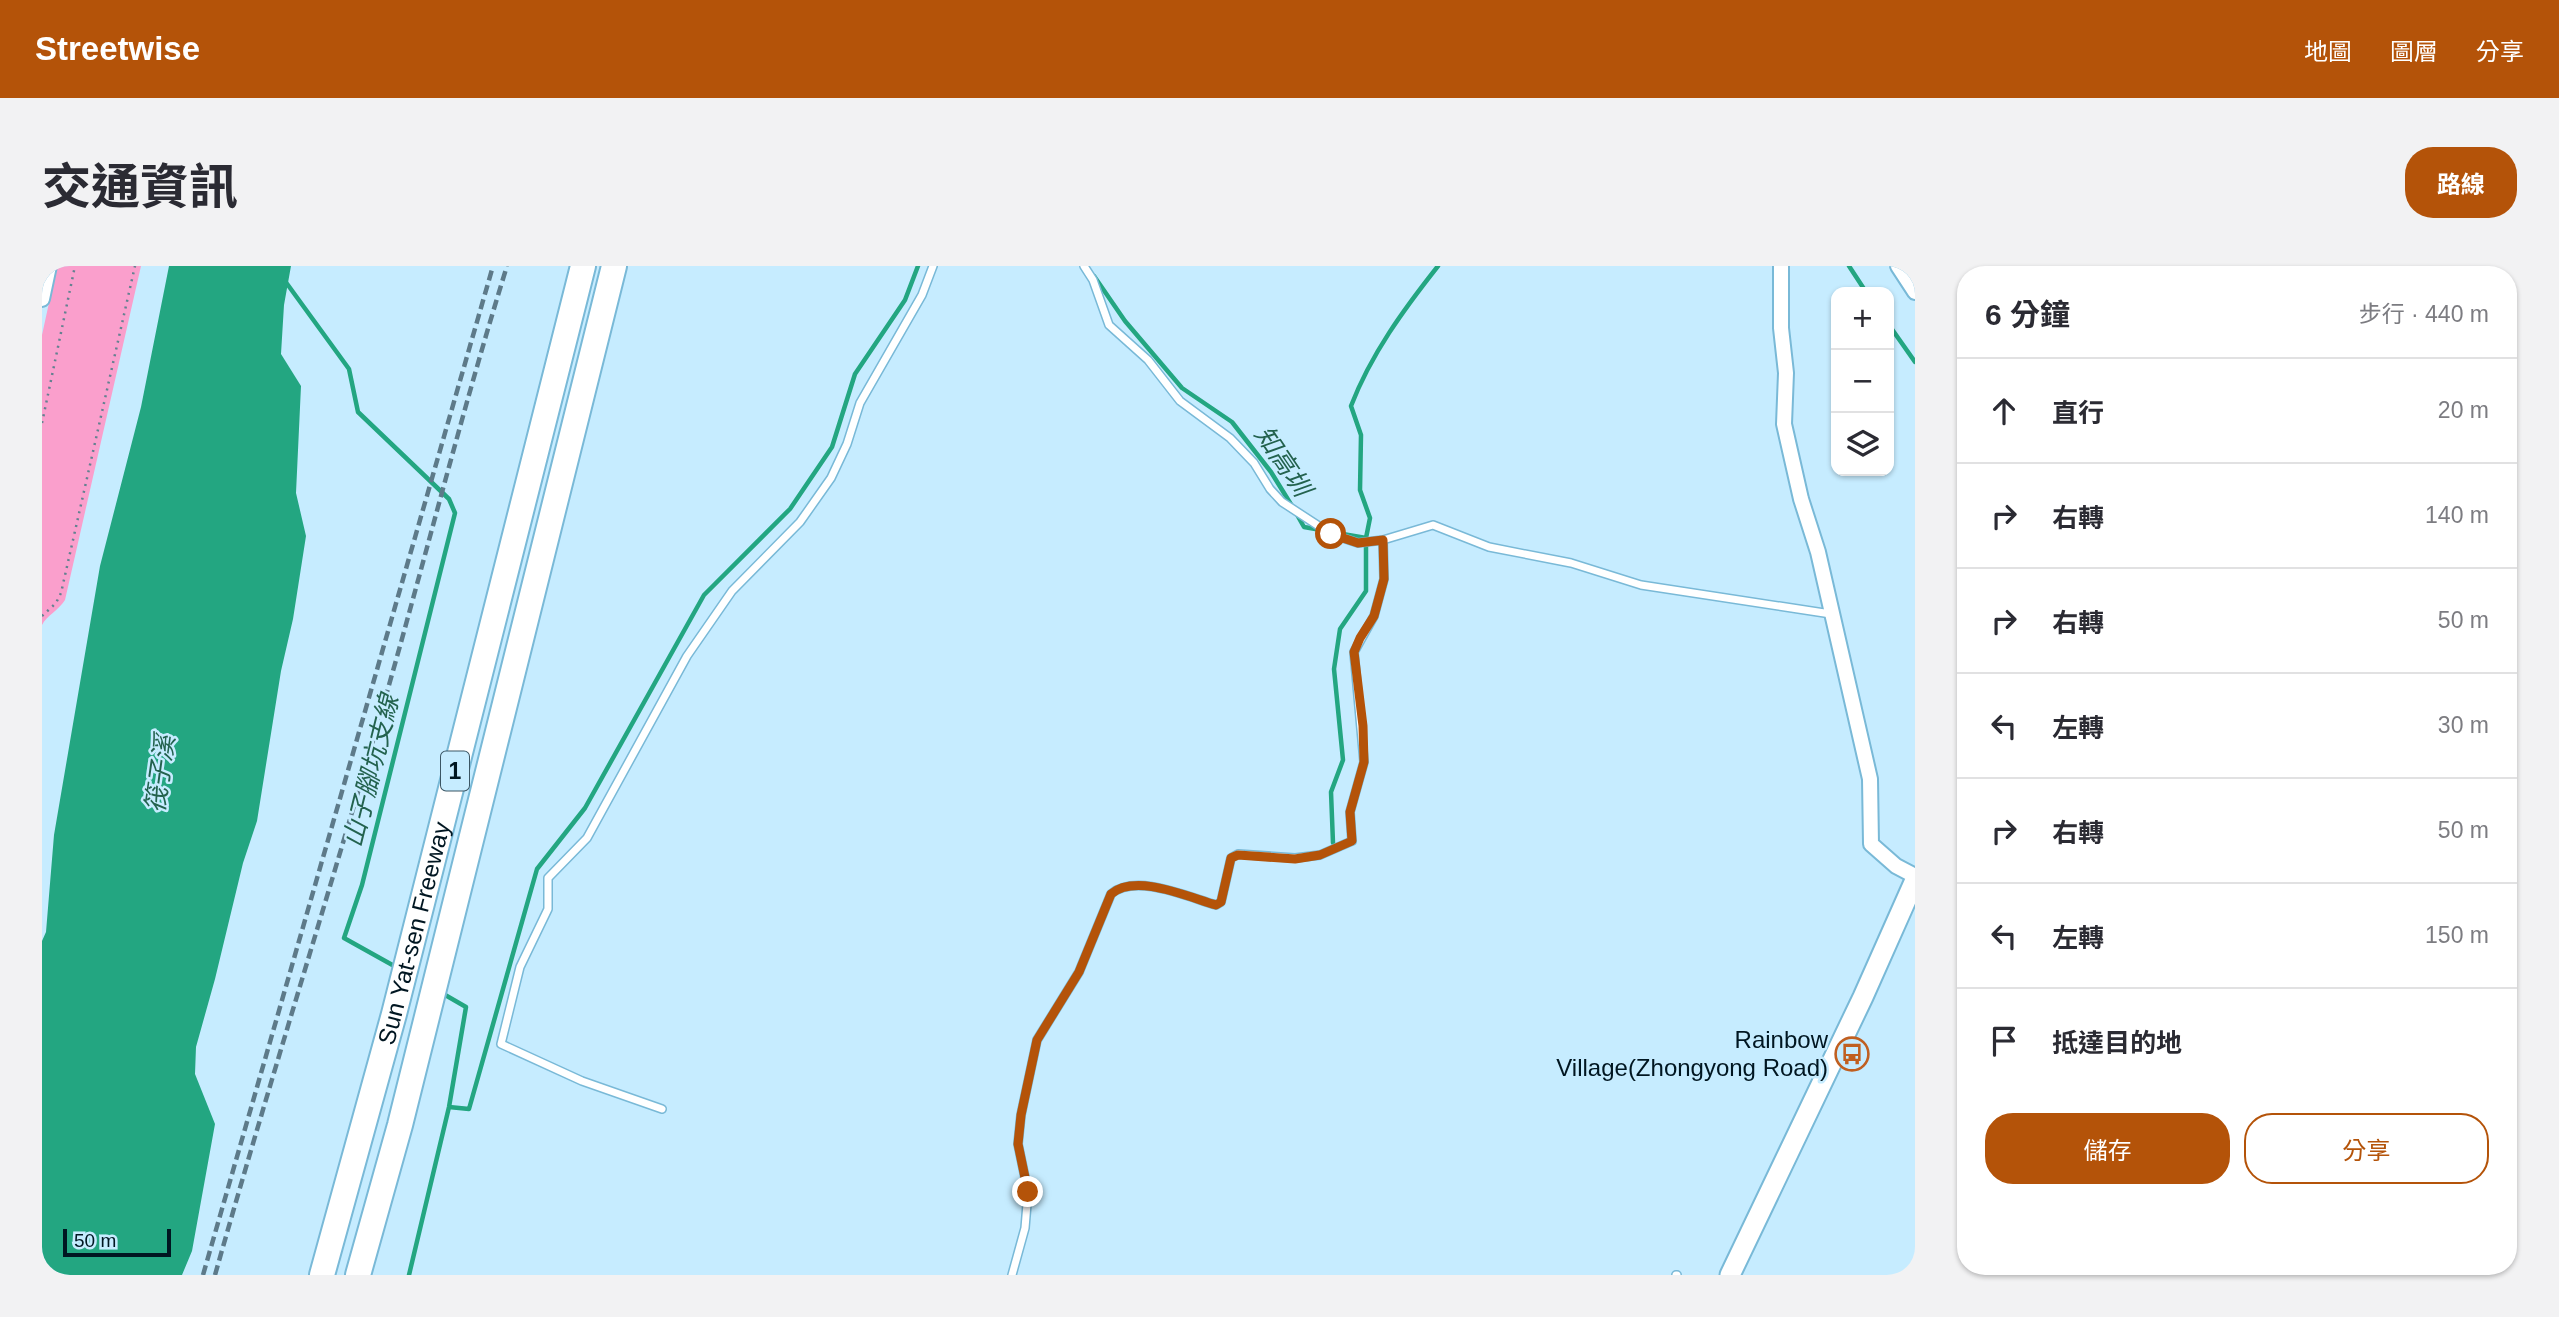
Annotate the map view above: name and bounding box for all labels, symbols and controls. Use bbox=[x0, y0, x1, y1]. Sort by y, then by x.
text: Streetwise bbox=[35, 30, 200, 67]
text: 地圖 bbox=[2304, 38, 2352, 65]
text: 圖層 bbox=[2390, 38, 2438, 65]
text: 分享 bbox=[2476, 38, 2524, 65]
button: 路線 bbox=[2405, 147, 2517, 218]
text: 交通資訊 bbox=[42, 160, 238, 214]
map controls bbox=[1831, 287, 1894, 476]
button: + bbox=[1831, 287, 1894, 350]
text: 6 分鐘 bbox=[1985, 298, 2070, 331]
text: 步行 · 440 m bbox=[2359, 301, 2489, 327]
button: − bbox=[1831, 350, 1894, 413]
icon: ahead bbox=[1985, 392, 2023, 430]
text: 20 m bbox=[2438, 397, 2489, 423]
text: 直行 bbox=[2052, 398, 2104, 428]
button: layers bbox=[1831, 413, 1894, 476]
water label: 知高圳 bbox=[1249, 420, 1319, 505]
icon: right bbox=[1985, 497, 2023, 535]
text: 140 m bbox=[2425, 502, 2489, 528]
text: 右轉 bbox=[2052, 503, 2104, 533]
route start bbox=[1315, 518, 1346, 549]
icon: right bbox=[1985, 602, 2023, 640]
text: 50 m bbox=[2438, 607, 2489, 633]
text: 右轉 bbox=[2052, 608, 2104, 638]
water label: 山子腳坑支線 bbox=[338, 689, 405, 850]
icon: left bbox=[1985, 707, 2023, 745]
text: 30 m bbox=[2438, 712, 2489, 738]
text: 左轉 bbox=[2052, 713, 2104, 743]
water label: 筏子溪 bbox=[140, 729, 181, 815]
road number: 1 bbox=[441, 751, 469, 790]
icon: right bbox=[1985, 812, 2023, 850]
text: 50 m bbox=[2438, 817, 2489, 843]
text: 右轉 bbox=[2052, 818, 2104, 848]
street label: Sun Yat-sen Freeway bbox=[372, 819, 455, 1047]
icon: left bbox=[1985, 917, 2023, 955]
text: 150 m bbox=[2425, 922, 2489, 948]
text: 左轉 bbox=[2052, 923, 2104, 953]
icon: arrive bbox=[1985, 1022, 2023, 1060]
place label: Rainbow Village(Zhongyong Road) bbox=[1556, 1026, 1829, 1081]
text: 抵達目的地 bbox=[2052, 1028, 2182, 1058]
bus stop icon: Rainbow Village(Zhongyong Road) bbox=[1833, 1035, 1871, 1073]
button: 儲存 bbox=[1985, 1113, 2230, 1184]
button: 分享 bbox=[2244, 1113, 2489, 1184]
route end bbox=[1012, 1176, 1043, 1207]
scale bar bbox=[63, 1226, 172, 1258]
text: 50 m bbox=[74, 1230, 116, 1251]

